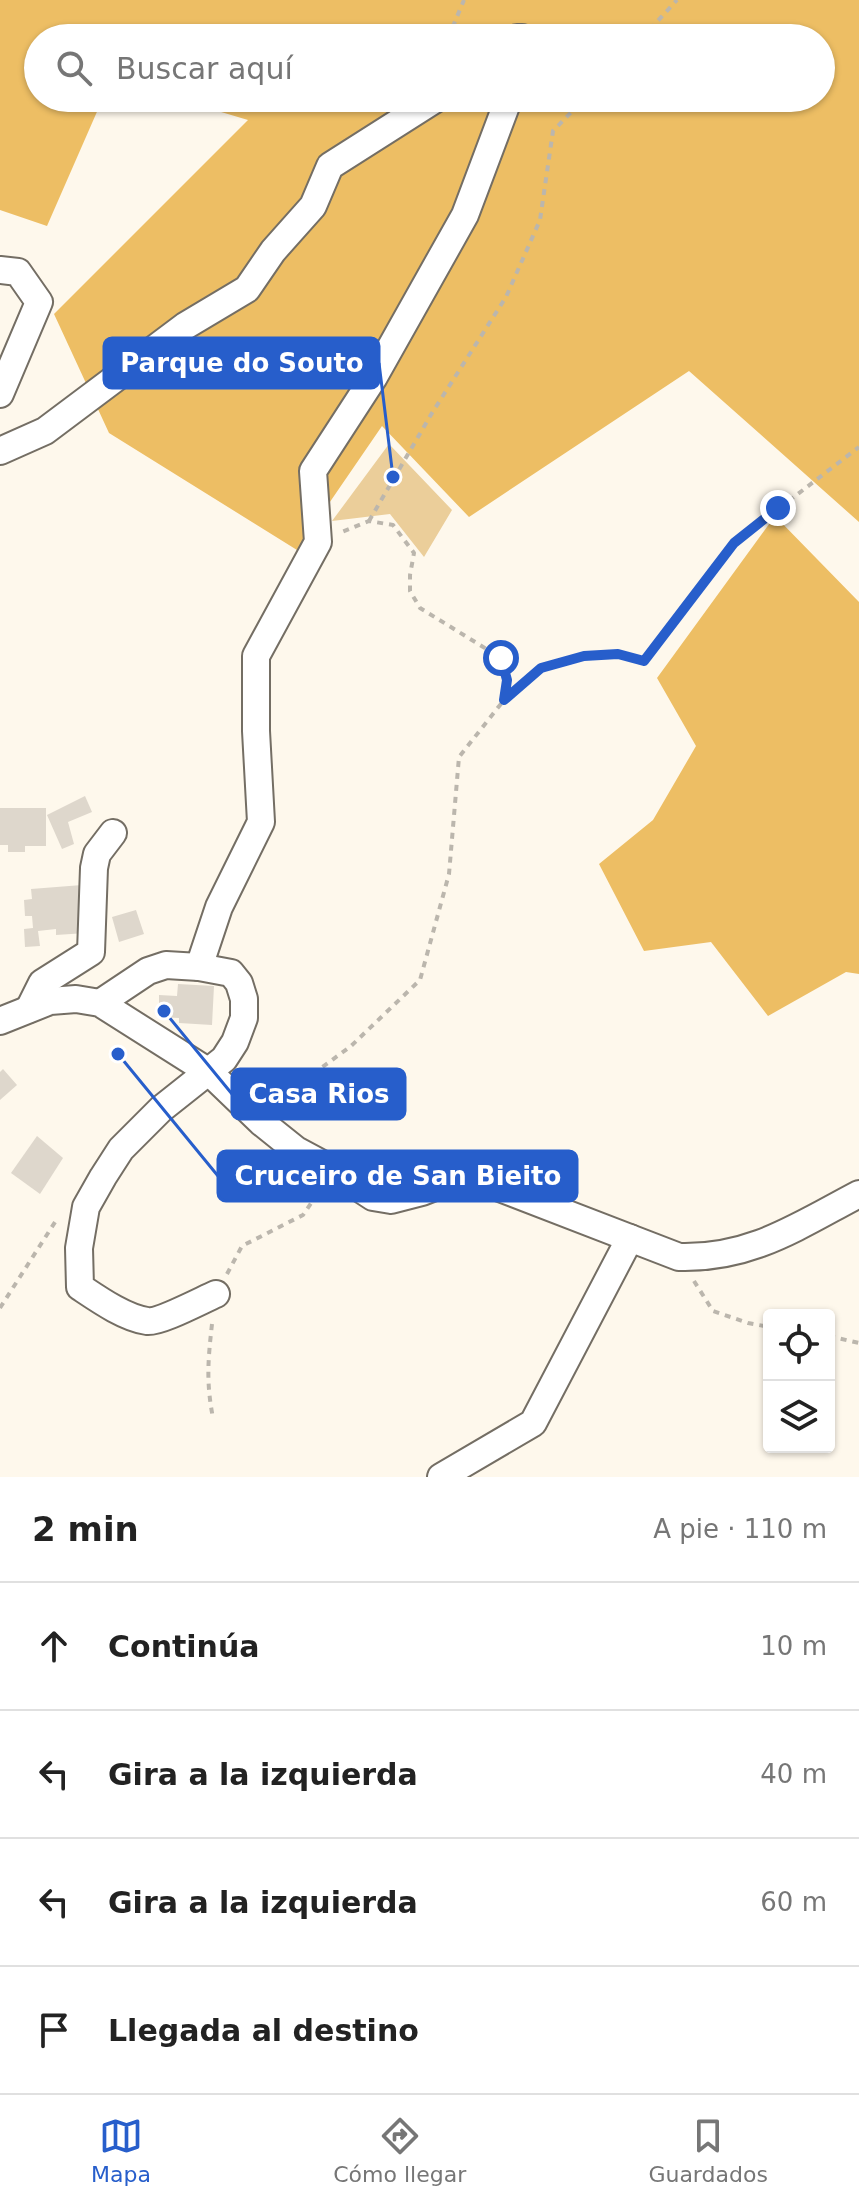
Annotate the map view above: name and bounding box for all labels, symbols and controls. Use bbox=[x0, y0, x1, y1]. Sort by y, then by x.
search box bbox=[24, 24, 835, 112]
icon: search bbox=[52, 46, 96, 90]
text: Buscar aquí bbox=[116, 51, 293, 86]
callout: Parque do Souto bbox=[104, 338, 379, 388]
text: Parque do Souto bbox=[120, 348, 364, 378]
route end bbox=[760, 490, 796, 526]
route start bbox=[483, 640, 519, 676]
callout: Casa Rios bbox=[232, 1069, 405, 1119]
text: Casa Rios bbox=[249, 1079, 389, 1109]
callout: Cruceiro de San Bieito bbox=[218, 1151, 577, 1201]
text: Cruceiro de San Bieito bbox=[235, 1161, 561, 1191]
map controls bbox=[763, 1309, 835, 1453]
button: locate bbox=[763, 1309, 835, 1381]
button: layers bbox=[763, 1381, 835, 1453]
text: 2 min bbox=[32, 1509, 139, 1549]
text: A pie · 110 m bbox=[653, 1514, 827, 1544]
icon: ahead bbox=[32, 1624, 76, 1668]
text: Continúa bbox=[108, 1629, 260, 1664]
text: 10 m bbox=[760, 1631, 827, 1661]
icon: left bbox=[32, 1752, 76, 1796]
text: Gira a la izquierda bbox=[108, 1757, 418, 1792]
text: 40 m bbox=[760, 1759, 827, 1789]
icon: left bbox=[32, 1880, 76, 1924]
text: Gira a la izquierda bbox=[108, 1885, 418, 1920]
text: 60 m bbox=[760, 1887, 827, 1917]
icon: arrive bbox=[32, 2008, 76, 2052]
text: Llegada al destino bbox=[108, 2013, 419, 2048]
tab: Mapa bbox=[91, 2114, 151, 2187]
tab: Cómo llegar bbox=[333, 2114, 466, 2187]
tab: Guardados bbox=[648, 2114, 768, 2187]

